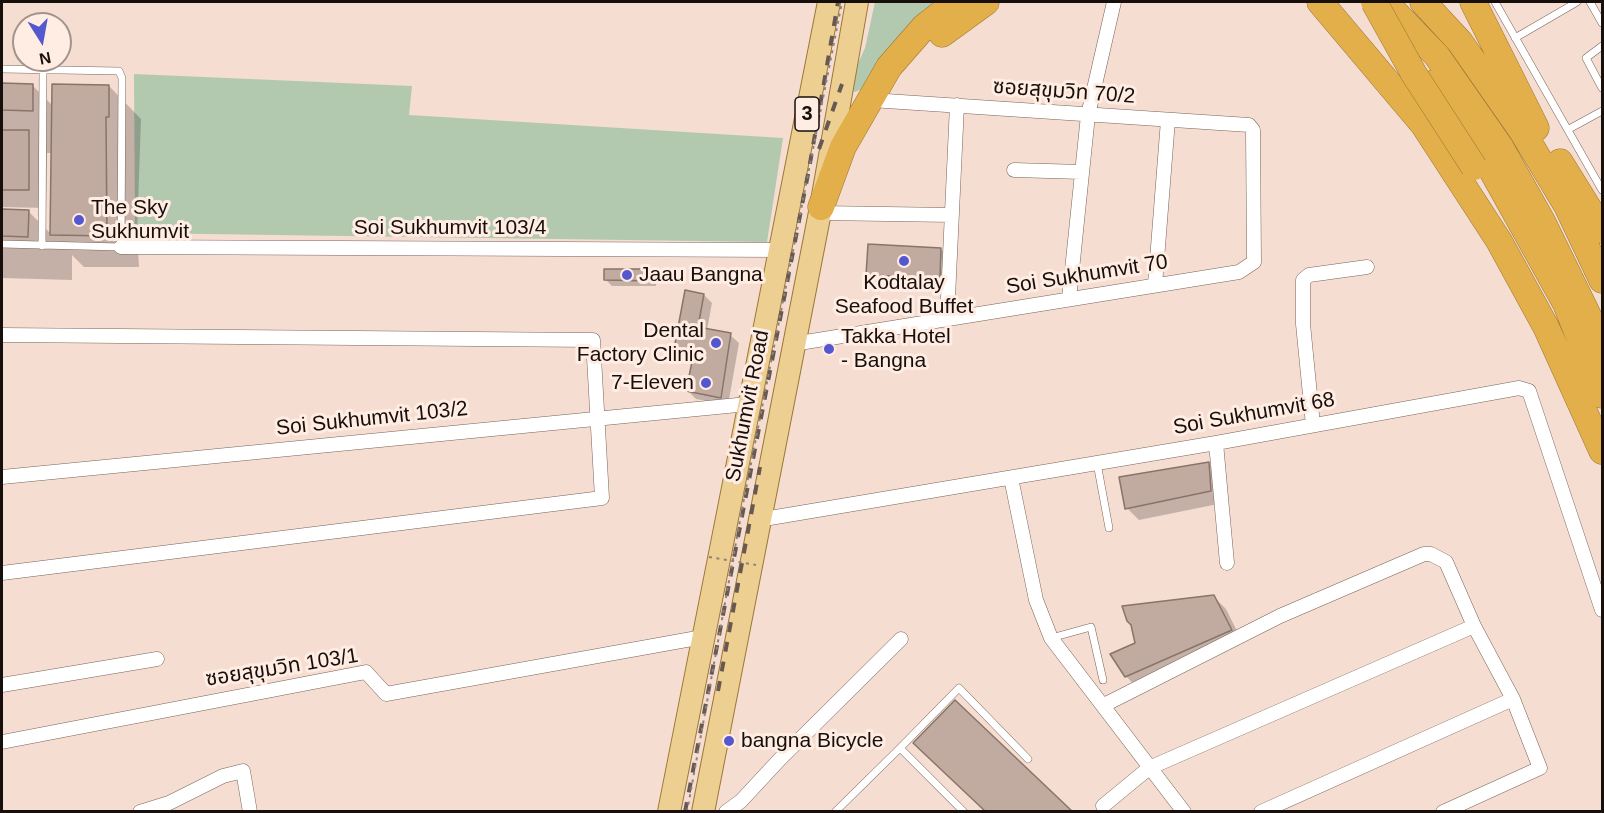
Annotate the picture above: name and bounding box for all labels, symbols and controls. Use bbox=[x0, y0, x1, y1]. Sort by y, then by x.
north arrow bbox=[12, 12, 72, 72]
text: N bbox=[38, 49, 52, 68]
street label: ซอยสุขุมวิท 70/2 bbox=[992, 74, 1136, 110]
road number: 3 bbox=[795, 97, 819, 131]
place label: The Sky Sukhumvit bbox=[91, 195, 189, 245]
marker: The Sky Sukhumvit bbox=[72, 213, 86, 227]
street label: Soi Sukhumvit 103/4 bbox=[354, 215, 546, 241]
street label: Soi Sukhumvit 70 bbox=[1004, 250, 1170, 300]
marker: Kodtalay Seafood Buffet bbox=[897, 254, 911, 268]
place label: Jaau Bangna bbox=[639, 262, 763, 288]
marker: Jaau Bangna bbox=[620, 268, 634, 282]
place label: Kodtalay Seafood Buffet bbox=[835, 270, 973, 320]
place label: Dental Factory Clinic bbox=[577, 318, 704, 368]
place label: Takka Hotel - Bangna bbox=[841, 324, 951, 374]
street label: Sukhumvit Road bbox=[721, 328, 775, 484]
marker: Dental Factory Clinic bbox=[709, 336, 723, 350]
marker: Takka Hotel - Bangna bbox=[822, 342, 836, 356]
place label: 7-Eleven bbox=[611, 370, 694, 396]
marker: 7-Eleven bbox=[699, 376, 713, 390]
street label: Soi Sukhumvit 68 bbox=[1171, 387, 1337, 441]
street label: Soi Sukhumvit 103/2 bbox=[275, 396, 469, 442]
street label: ซอยสุขุมวิท 103/1 bbox=[204, 644, 360, 692]
place label: bangna Bicycle bbox=[741, 728, 883, 754]
marker: bangna Bicycle bbox=[722, 734, 736, 748]

